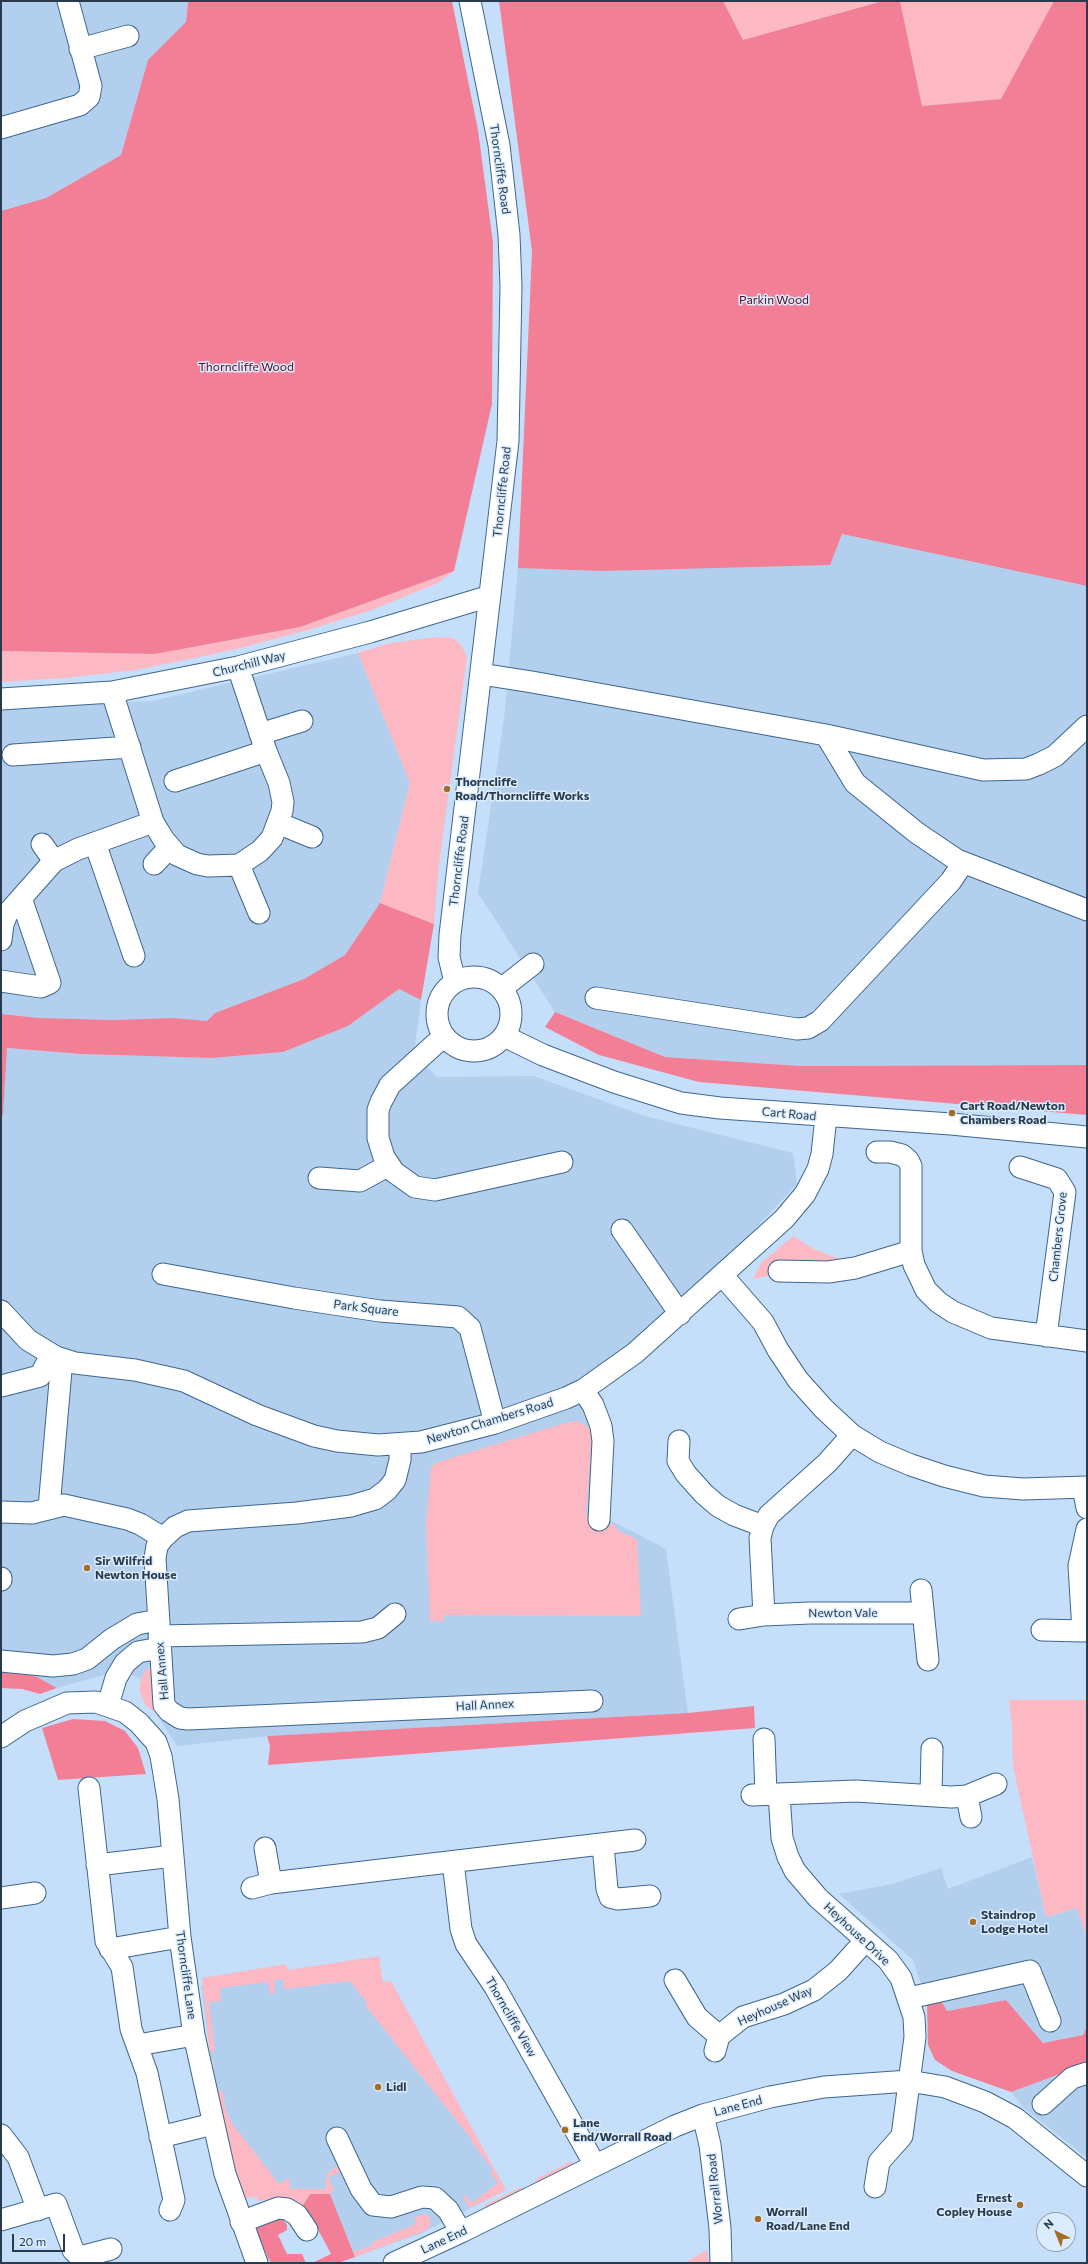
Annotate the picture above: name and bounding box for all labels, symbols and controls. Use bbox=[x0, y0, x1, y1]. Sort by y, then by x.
street label: Thorncliffe Road bbox=[487, 123, 513, 215]
park label: Parkin Wood bbox=[739, 293, 809, 307]
park label: Thorncliffe Wood bbox=[198, 360, 294, 374]
street label: Thorncliffe Road bbox=[490, 446, 514, 538]
street label: Churchill Way bbox=[211, 648, 287, 680]
place label: Thorncliffe Road/Thorncliffe Works bbox=[455, 775, 589, 803]
marker: Thorncliffe Road/Thorncliffe Works bbox=[442, 784, 452, 794]
street label: Thorncliffe Road bbox=[446, 815, 472, 907]
place label: Cart Road/Newton Chambers Road bbox=[960, 1099, 1065, 1127]
street label: Cart Road bbox=[761, 1104, 817, 1124]
marker: Cart Road/Newton Chambers Road bbox=[947, 1108, 957, 1118]
street label: Chambers Grove bbox=[1046, 1191, 1070, 1283]
street label: Park Square bbox=[333, 1297, 399, 1319]
street label: Newton Chambers Road bbox=[425, 1395, 555, 1447]
place label: Sir Wilfrid Newton House bbox=[95, 1554, 176, 1582]
marker: Sir Wilfrid Newton House bbox=[82, 1563, 92, 1573]
street label: Newton Vale bbox=[808, 1606, 878, 1620]
street label: Hall Annex bbox=[152, 1641, 172, 1701]
street label: Hall Annex bbox=[455, 1696, 515, 1714]
street label: Heyhouse Drive bbox=[821, 1900, 893, 1968]
place label: Staindrop Lodge Hotel bbox=[981, 1908, 1048, 1936]
marker: Staindrop Lodge Hotel bbox=[968, 1917, 978, 1927]
street label: Thorncliffe Lane bbox=[173, 1930, 199, 2020]
street label: Thorncliffe View bbox=[482, 1974, 540, 2060]
street label: Heyhouse Way bbox=[735, 1983, 815, 2029]
place label: Lidl bbox=[386, 2080, 407, 2094]
marker: Lidl bbox=[373, 2082, 383, 2092]
street label: Lane End bbox=[712, 2093, 764, 2119]
place label: Lane End/Worrall Road bbox=[573, 2116, 672, 2144]
marker: Lane End/Worrall Road bbox=[560, 2125, 570, 2135]
street label: Worrall Road bbox=[704, 2153, 726, 2225]
place label: Ernest Copley House bbox=[936, 2191, 1012, 2219]
marker: Ernest Copley House bbox=[1015, 2200, 1025, 2210]
place label: Worrall Road/Lane End bbox=[766, 2205, 850, 2233]
north arrow bbox=[1036, 2212, 1076, 2252]
marker: Worrall Road/Lane End bbox=[753, 2214, 763, 2224]
text: N bbox=[1041, 2216, 1056, 2231]
street label: Lane End bbox=[418, 2223, 470, 2257]
scale bar bbox=[14, 2226, 67, 2252]
text: 20 m bbox=[19, 2234, 46, 2248]

